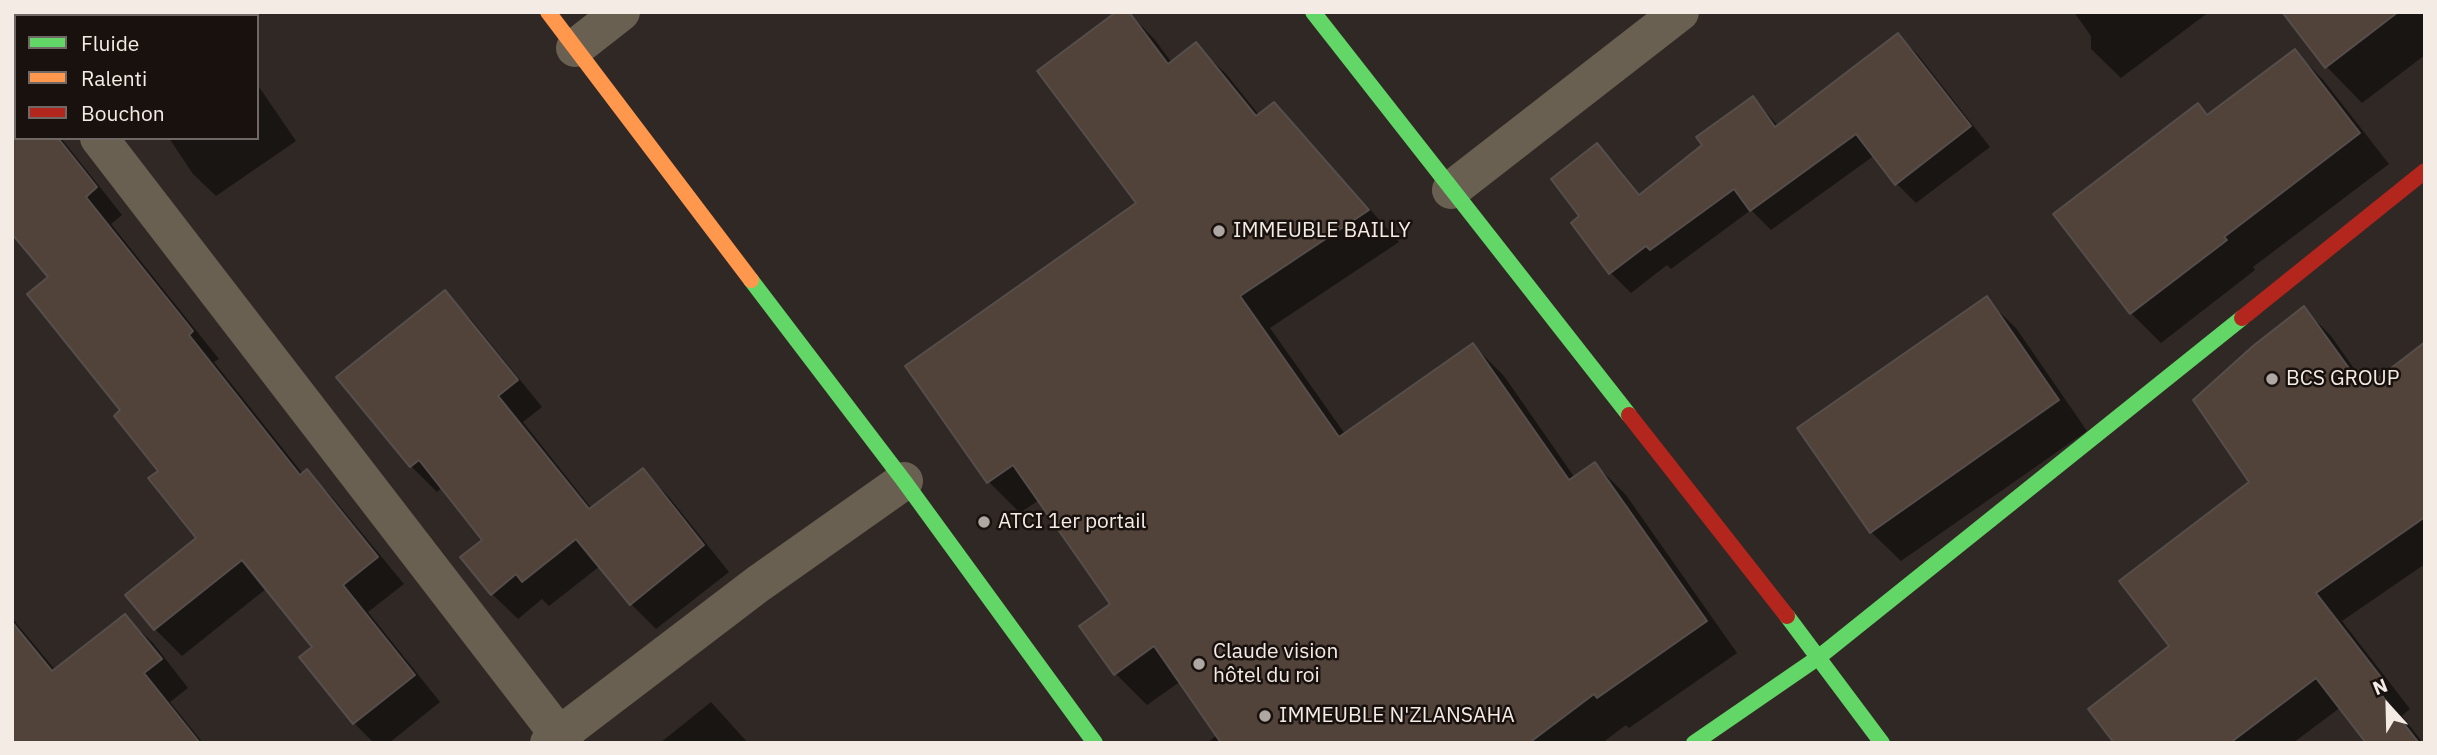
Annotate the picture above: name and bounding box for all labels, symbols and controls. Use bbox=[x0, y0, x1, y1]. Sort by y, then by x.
legend bbox=[14, 14, 259, 140]
text: Fluide bbox=[81, 29, 139, 57]
text: Ralenti bbox=[81, 64, 147, 92]
text: Bouchon bbox=[81, 99, 165, 127]
place label: IMMEUBLE BAILLY bbox=[1233, 218, 1411, 244]
marker: IMMEUBLE BAILLY bbox=[1211, 223, 1227, 239]
place label: BCS GROUP bbox=[2286, 366, 2400, 392]
marker: BCS GROUP bbox=[2264, 371, 2280, 387]
place label: ATCI 1er portail bbox=[998, 509, 1146, 535]
marker: ATCI 1er portail bbox=[976, 514, 992, 530]
place label: Claude vision hôtel du roi bbox=[1213, 639, 1338, 689]
marker: Claude vision hôtel du roi bbox=[1191, 656, 1207, 672]
north arrow bbox=[2353, 671, 2423, 741]
text: N bbox=[2369, 673, 2391, 700]
place label: IMMEUBLE N'ZLANSAHA bbox=[1279, 703, 1515, 729]
marker: IMMEUBLE N'ZLANSAHA bbox=[1257, 708, 1273, 724]

